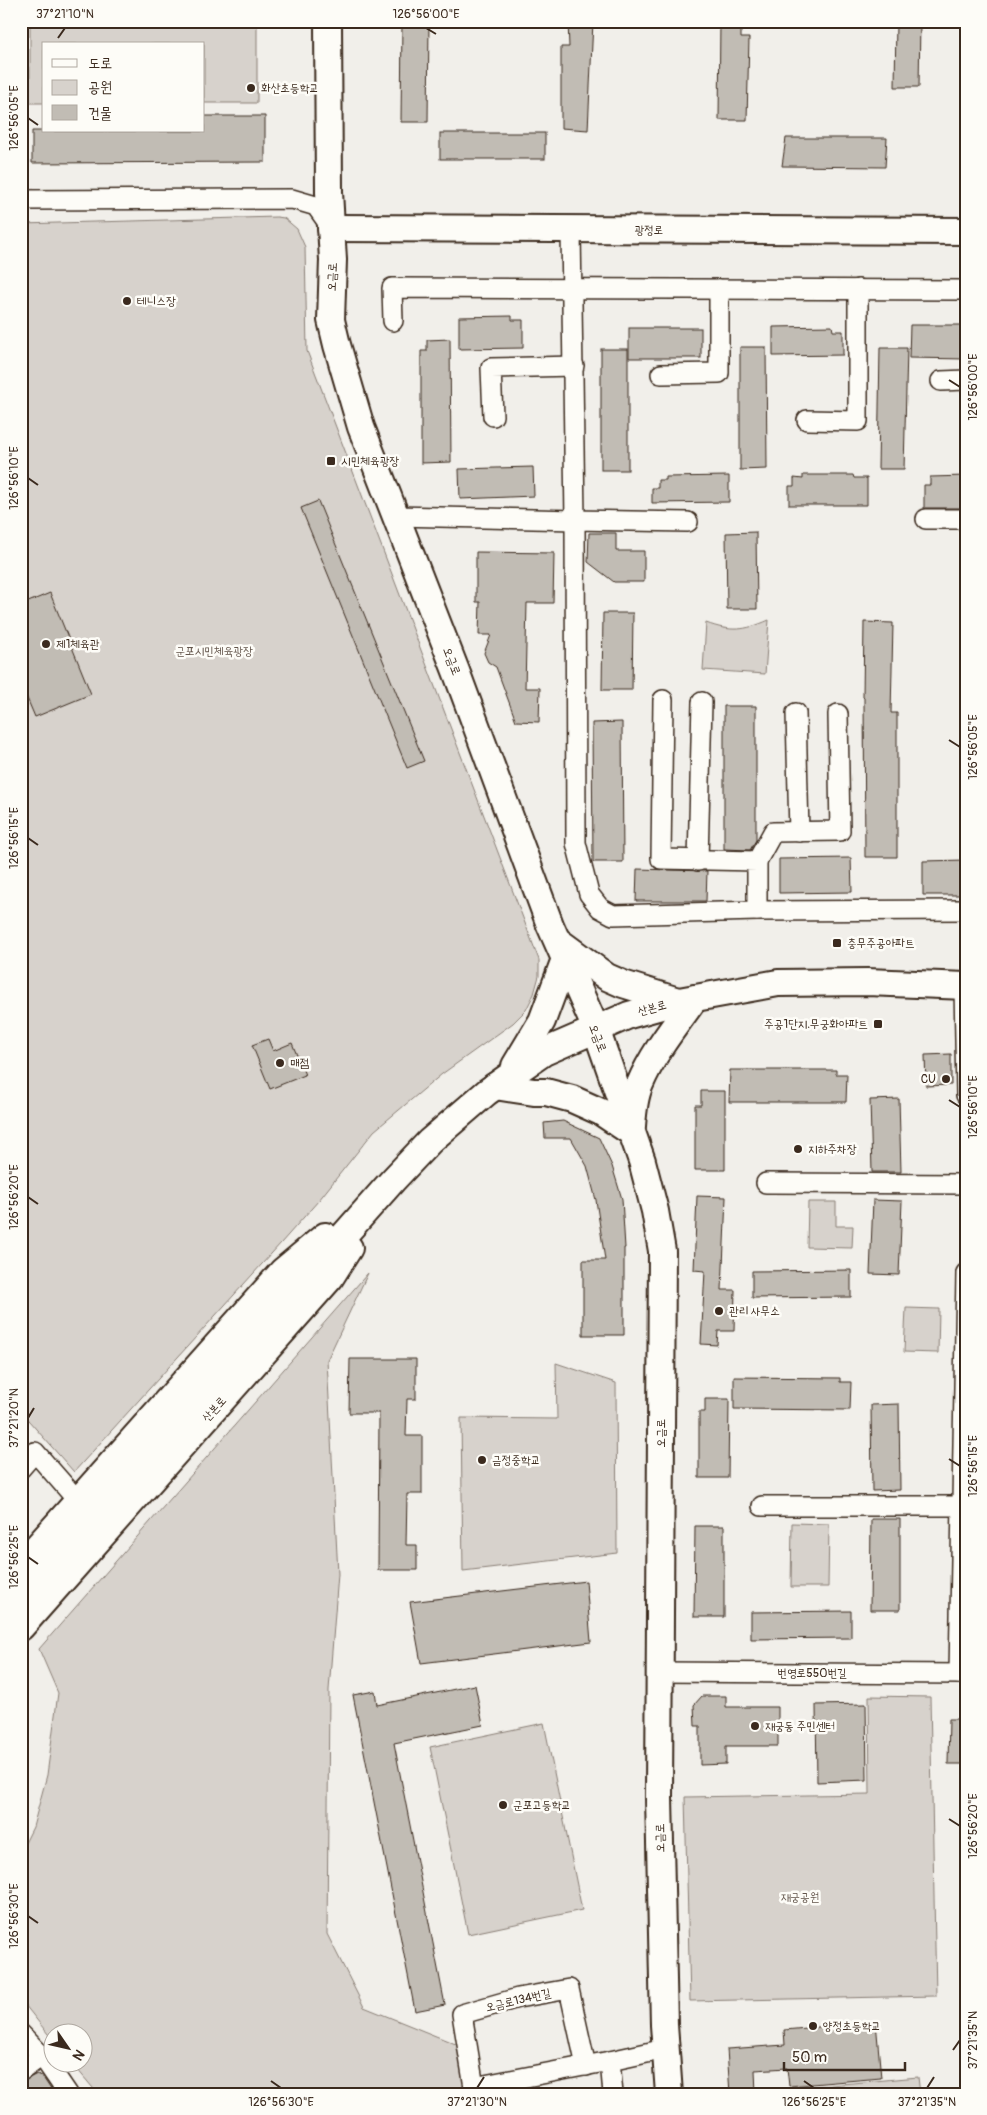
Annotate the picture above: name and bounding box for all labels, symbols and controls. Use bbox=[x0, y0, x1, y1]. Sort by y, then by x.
text: 37°21'10"N bbox=[36, 7, 94, 22]
text: 126°56'00"E bbox=[392, 7, 460, 22]
legend bbox=[42, 42, 205, 132]
text: 도로 bbox=[88, 54, 112, 73]
text: 공원 bbox=[88, 78, 112, 97]
place label: 화산초등학교 bbox=[261, 81, 319, 96]
marker: 화산초등학교 bbox=[245, 82, 257, 94]
text: 126°56'05"E bbox=[7, 85, 22, 151]
text: 건물 bbox=[88, 104, 112, 123]
street label: 광정로 bbox=[635, 223, 663, 238]
street label: 오금로 bbox=[324, 262, 341, 292]
place label: 테니스장 bbox=[137, 294, 176, 309]
marker: 테니스장 bbox=[121, 295, 133, 307]
text: 126°56'00"E bbox=[966, 353, 981, 421]
text: 126°56'10"E bbox=[7, 446, 22, 510]
place label: 시민체육광장 bbox=[341, 454, 399, 469]
marker: 시민체육광장 bbox=[325, 455, 337, 467]
place label: 제1체육관 bbox=[56, 637, 100, 652]
marker: 제1체육관 bbox=[40, 638, 52, 650]
park label: 군포시민체육광장 bbox=[175, 644, 253, 659]
street label: 오금로 bbox=[439, 645, 464, 677]
text: 126°56'05"E bbox=[966, 714, 981, 780]
text: 126°56'15"E bbox=[7, 807, 22, 869]
place label: 충무주공아파트 bbox=[847, 936, 915, 951]
marker: 충무주공아파트 bbox=[831, 937, 843, 949]
street label: 산본로 bbox=[636, 997, 668, 1019]
place label: 주공1단지.무궁화아파트 bbox=[764, 1017, 868, 1032]
marker: 주공1단지.무궁화아파트 bbox=[872, 1018, 884, 1030]
street label: 오금로 bbox=[585, 1022, 610, 1054]
place label: 매점 bbox=[290, 1056, 309, 1071]
marker: 매점 bbox=[274, 1057, 286, 1069]
place label: CU bbox=[921, 1072, 936, 1087]
marker: CU bbox=[940, 1073, 952, 1085]
text: 126°56'10"E bbox=[966, 1075, 981, 1139]
place label: 지하주차장 bbox=[808, 1142, 857, 1157]
marker: 지하주차장 bbox=[792, 1143, 804, 1155]
text: 126°56'20"E bbox=[7, 1164, 22, 1230]
place label: 관리 사무소 bbox=[729, 1304, 780, 1319]
marker: 관리 사무소 bbox=[713, 1305, 725, 1317]
text: 37°21'20"N bbox=[7, 1388, 22, 1448]
street label: 산본로 bbox=[199, 1394, 230, 1425]
street label: 오금로 bbox=[654, 1419, 669, 1447]
text: 126°56'15"E bbox=[966, 1435, 981, 1497]
place label: 금정중학교 bbox=[492, 1453, 540, 1468]
marker: 금정중학교 bbox=[476, 1454, 488, 1466]
text: 126°56'25"E bbox=[7, 1525, 22, 1589]
street label: 번영로550번길 bbox=[777, 1666, 847, 1681]
place label: 재궁동 주민센터 bbox=[765, 1719, 835, 1734]
marker: 재궁동 주민센터 bbox=[749, 1720, 761, 1732]
text: 126°56'20"E bbox=[966, 1793, 981, 1859]
place label: 군포고등학교 bbox=[513, 1798, 571, 1813]
marker: 군포고등학교 bbox=[497, 1799, 509, 1811]
street label: 오금로 bbox=[653, 1823, 668, 1853]
text: 126°56'30"E bbox=[7, 1883, 22, 1949]
park label: 재궁공원 bbox=[781, 1890, 819, 1905]
street label: 오금로134번길 bbox=[484, 1986, 553, 2015]
text: 37°21'35"N bbox=[966, 2011, 981, 2069]
place label: 양정초등학교 bbox=[823, 2019, 881, 2034]
marker: 양정초등학교 bbox=[807, 2020, 819, 2032]
north arrow bbox=[42, 2022, 92, 2072]
scale bar bbox=[784, 2040, 906, 2072]
text: N bbox=[69, 2046, 88, 2064]
text: 50 m bbox=[792, 2048, 827, 2067]
text: 126°56'30"E bbox=[248, 2095, 314, 2110]
text: 37°21'30"N bbox=[447, 2095, 507, 2110]
text: 126°56'25"E bbox=[782, 2095, 846, 2110]
text: 37°21'35"N bbox=[898, 2095, 956, 2110]

